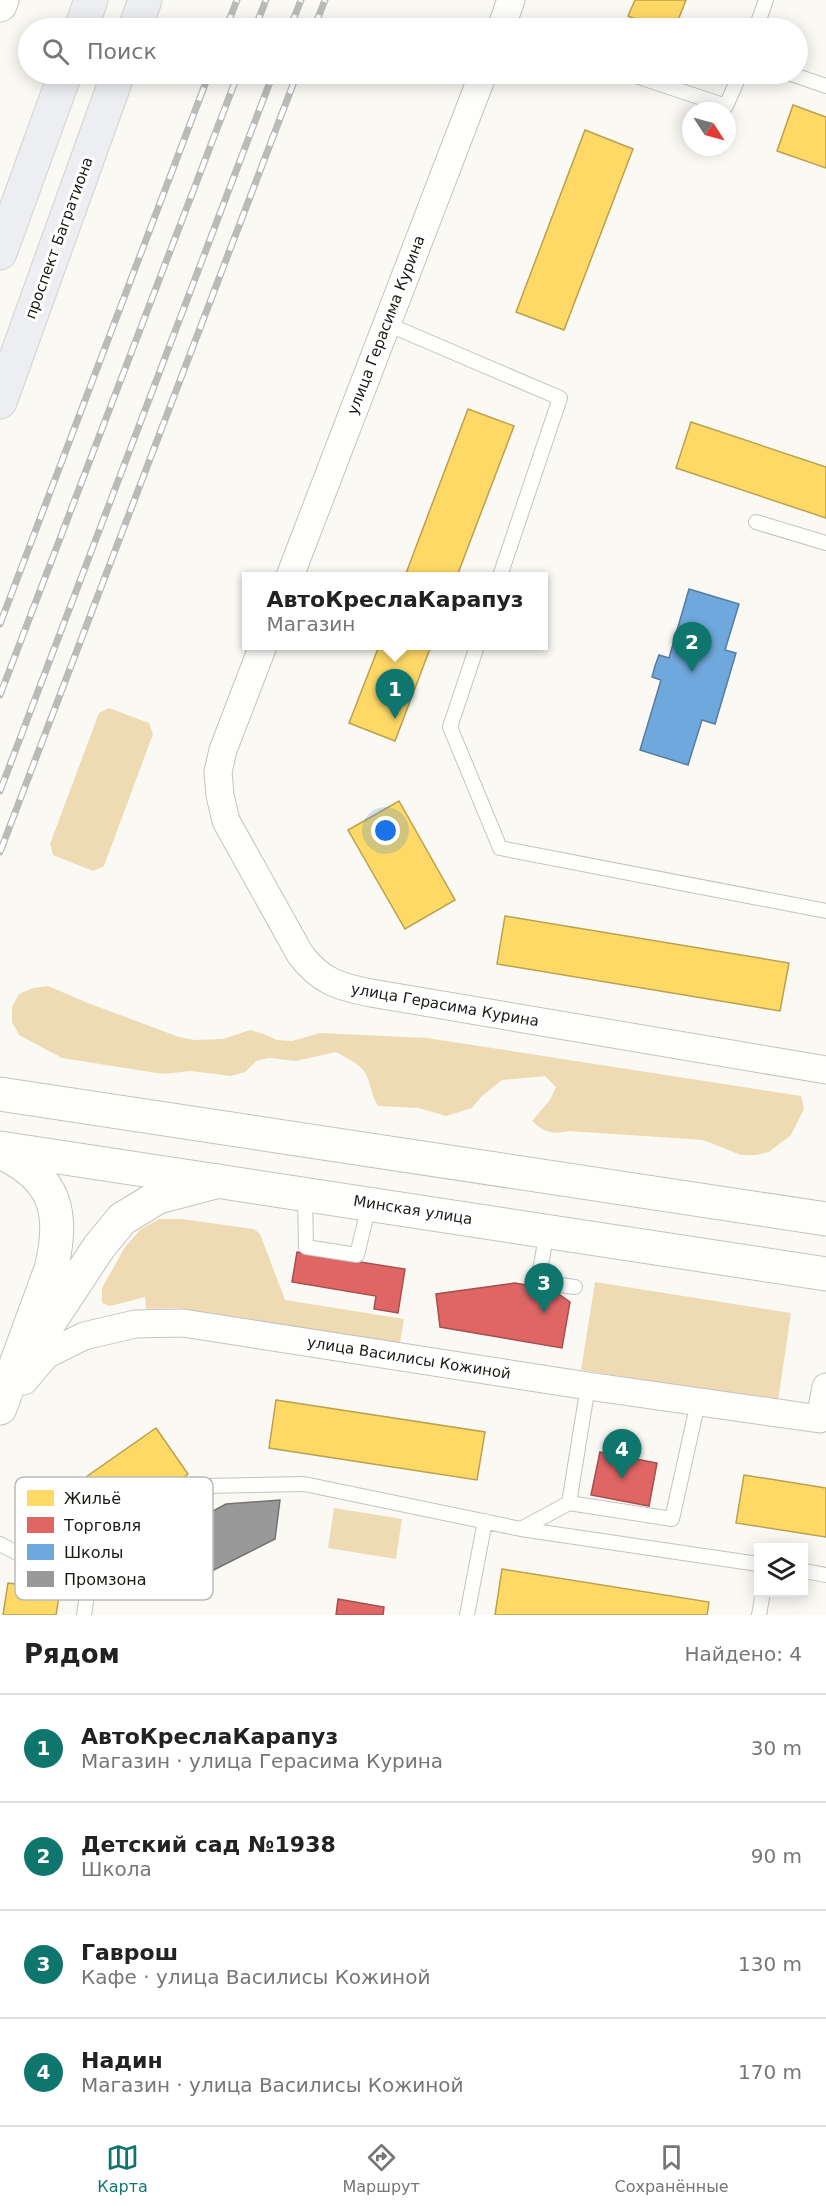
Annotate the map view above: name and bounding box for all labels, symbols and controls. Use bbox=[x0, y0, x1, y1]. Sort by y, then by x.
search box bbox=[18, 18, 808, 84]
icon: search bbox=[39, 35, 72, 68]
text: Поиск bbox=[87, 39, 157, 64]
north arrow bbox=[682, 102, 736, 156]
street label: проспект Багратиона bbox=[21, 155, 97, 321]
street label: улица Герасима Курина bbox=[343, 233, 429, 417]
popup bbox=[242, 572, 548, 650]
text: АвтоКреслаКарапуз bbox=[266, 587, 524, 612]
text: Магазин bbox=[266, 612, 355, 636]
pin: 2 bbox=[672, 622, 712, 672]
pin: 1 bbox=[376, 670, 414, 719]
your location bbox=[371, 816, 400, 845]
street label: улица Герасима Курина bbox=[350, 980, 540, 1030]
street label: Минская улица bbox=[352, 1192, 474, 1228]
pin: 3 bbox=[524, 1264, 564, 1313]
street label: улица Василисы Кожиной bbox=[306, 1333, 512, 1383]
pin: 4 bbox=[602, 1430, 642, 1479]
legend bbox=[15, 1477, 213, 1600]
text: Жильё bbox=[64, 1489, 121, 1508]
text: Торговля bbox=[63, 1516, 141, 1535]
text: Школы bbox=[64, 1543, 123, 1562]
map controls bbox=[754, 1543, 808, 1597]
button: layers bbox=[754, 1543, 808, 1597]
text: Промзона bbox=[64, 1570, 147, 1589]
text: Рядом bbox=[24, 1639, 120, 1669]
text: Найдено: 4 bbox=[684, 1642, 802, 1666]
text: АвтоКреслаКарапуз bbox=[81, 1724, 338, 1749]
text: 1 bbox=[37, 1736, 50, 1760]
text: 30 m bbox=[751, 1736, 802, 1760]
text: Магазин · улица Герасима Курина bbox=[81, 1749, 443, 1773]
text: Детский сад №1938 bbox=[81, 1832, 336, 1857]
text: 2 bbox=[37, 1844, 50, 1868]
text: 90 m bbox=[751, 1844, 802, 1868]
text: Школа bbox=[81, 1857, 152, 1881]
text: Гаврош bbox=[81, 1940, 178, 1965]
text: 3 bbox=[37, 1952, 50, 1976]
text: 130 m bbox=[738, 1952, 802, 1976]
text: Кафе · улица Василисы Кожиной bbox=[81, 1965, 430, 1989]
text: Надин bbox=[81, 2048, 163, 2073]
text: 4 bbox=[37, 2060, 50, 2084]
text: 170 m bbox=[738, 2060, 802, 2084]
text: Магазин · улица Василисы Кожиной bbox=[81, 2073, 464, 2097]
tab: Карта bbox=[97, 2141, 148, 2196]
tab: Маршрут bbox=[342, 2141, 420, 2196]
tab: Сохранённые bbox=[615, 2141, 729, 2196]

